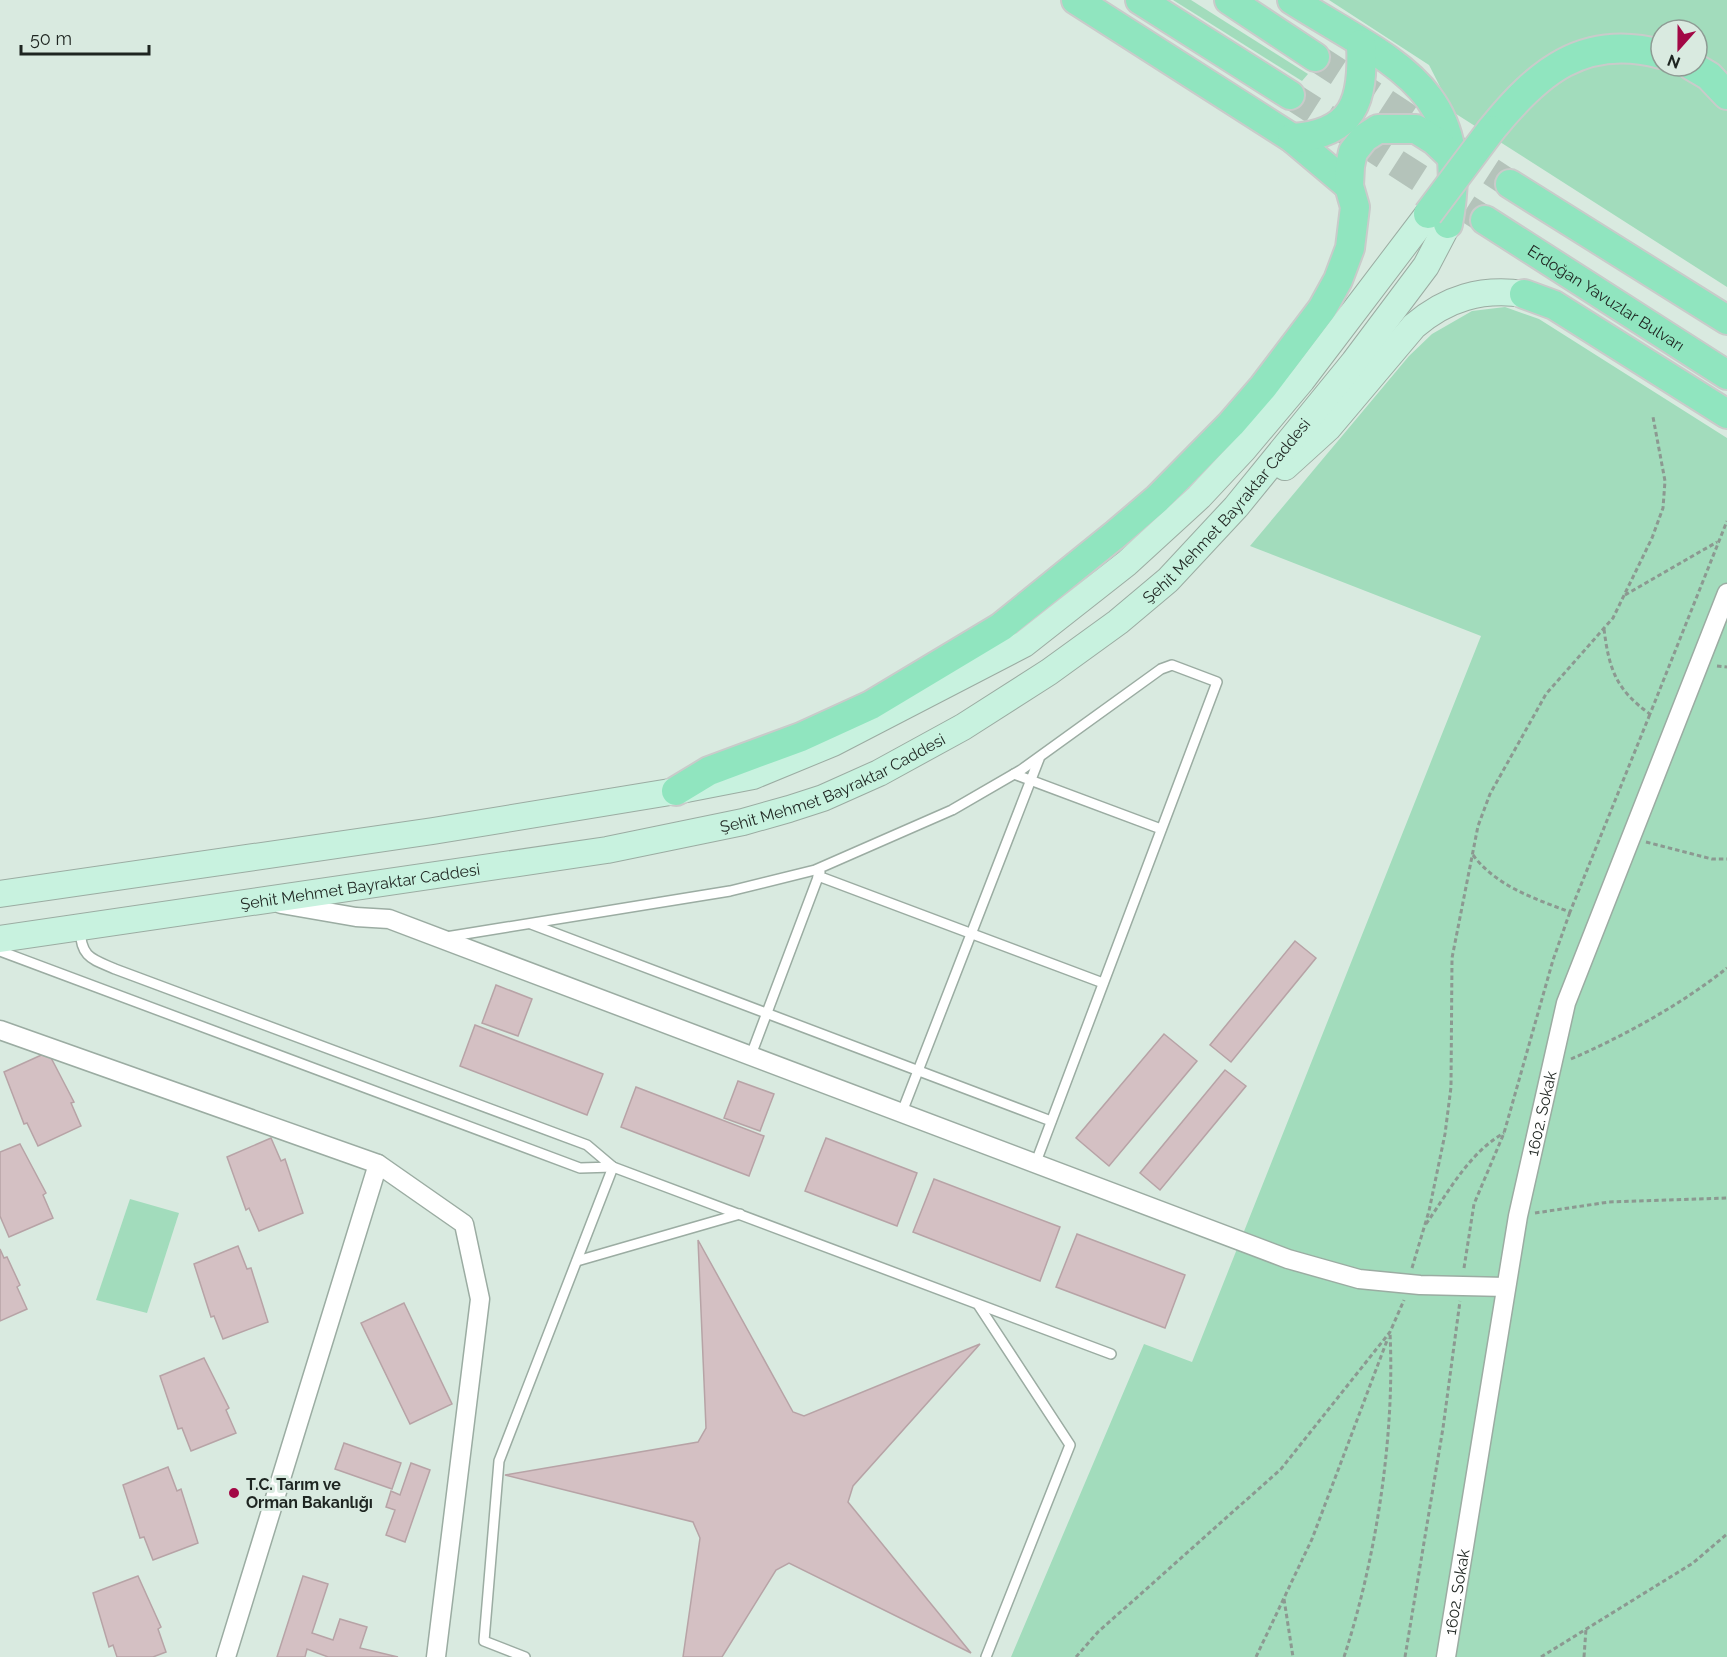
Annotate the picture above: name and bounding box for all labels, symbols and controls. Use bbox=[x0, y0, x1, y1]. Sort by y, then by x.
scale bar bbox=[21, 18, 148, 56]
north arrow bbox=[1649, 18, 1709, 78]
text: 50 m bbox=[30, 28, 72, 49]
text: N bbox=[1665, 50, 1683, 73]
street label: Erdoğan Yavuzlar Bulvarı bbox=[1524, 241, 1688, 355]
street label: Şehit Mehmet Bayraktar Caddesi bbox=[1139, 414, 1314, 607]
street label: Şehit Mehmet Bayraktar Caddesi bbox=[718, 729, 948, 836]
street label: Şehit Mehmet Bayraktar Caddesi bbox=[239, 859, 481, 913]
street label: 1602. Sokak bbox=[1522, 1069, 1560, 1158]
place label: T.C. Tarım ve Orman Bakanlığı bbox=[246, 1475, 373, 1512]
marker: T.C. Tarım ve Orman Bakanlığı bbox=[227, 1486, 241, 1500]
street label: 1602. Sokak bbox=[1440, 1547, 1473, 1636]

